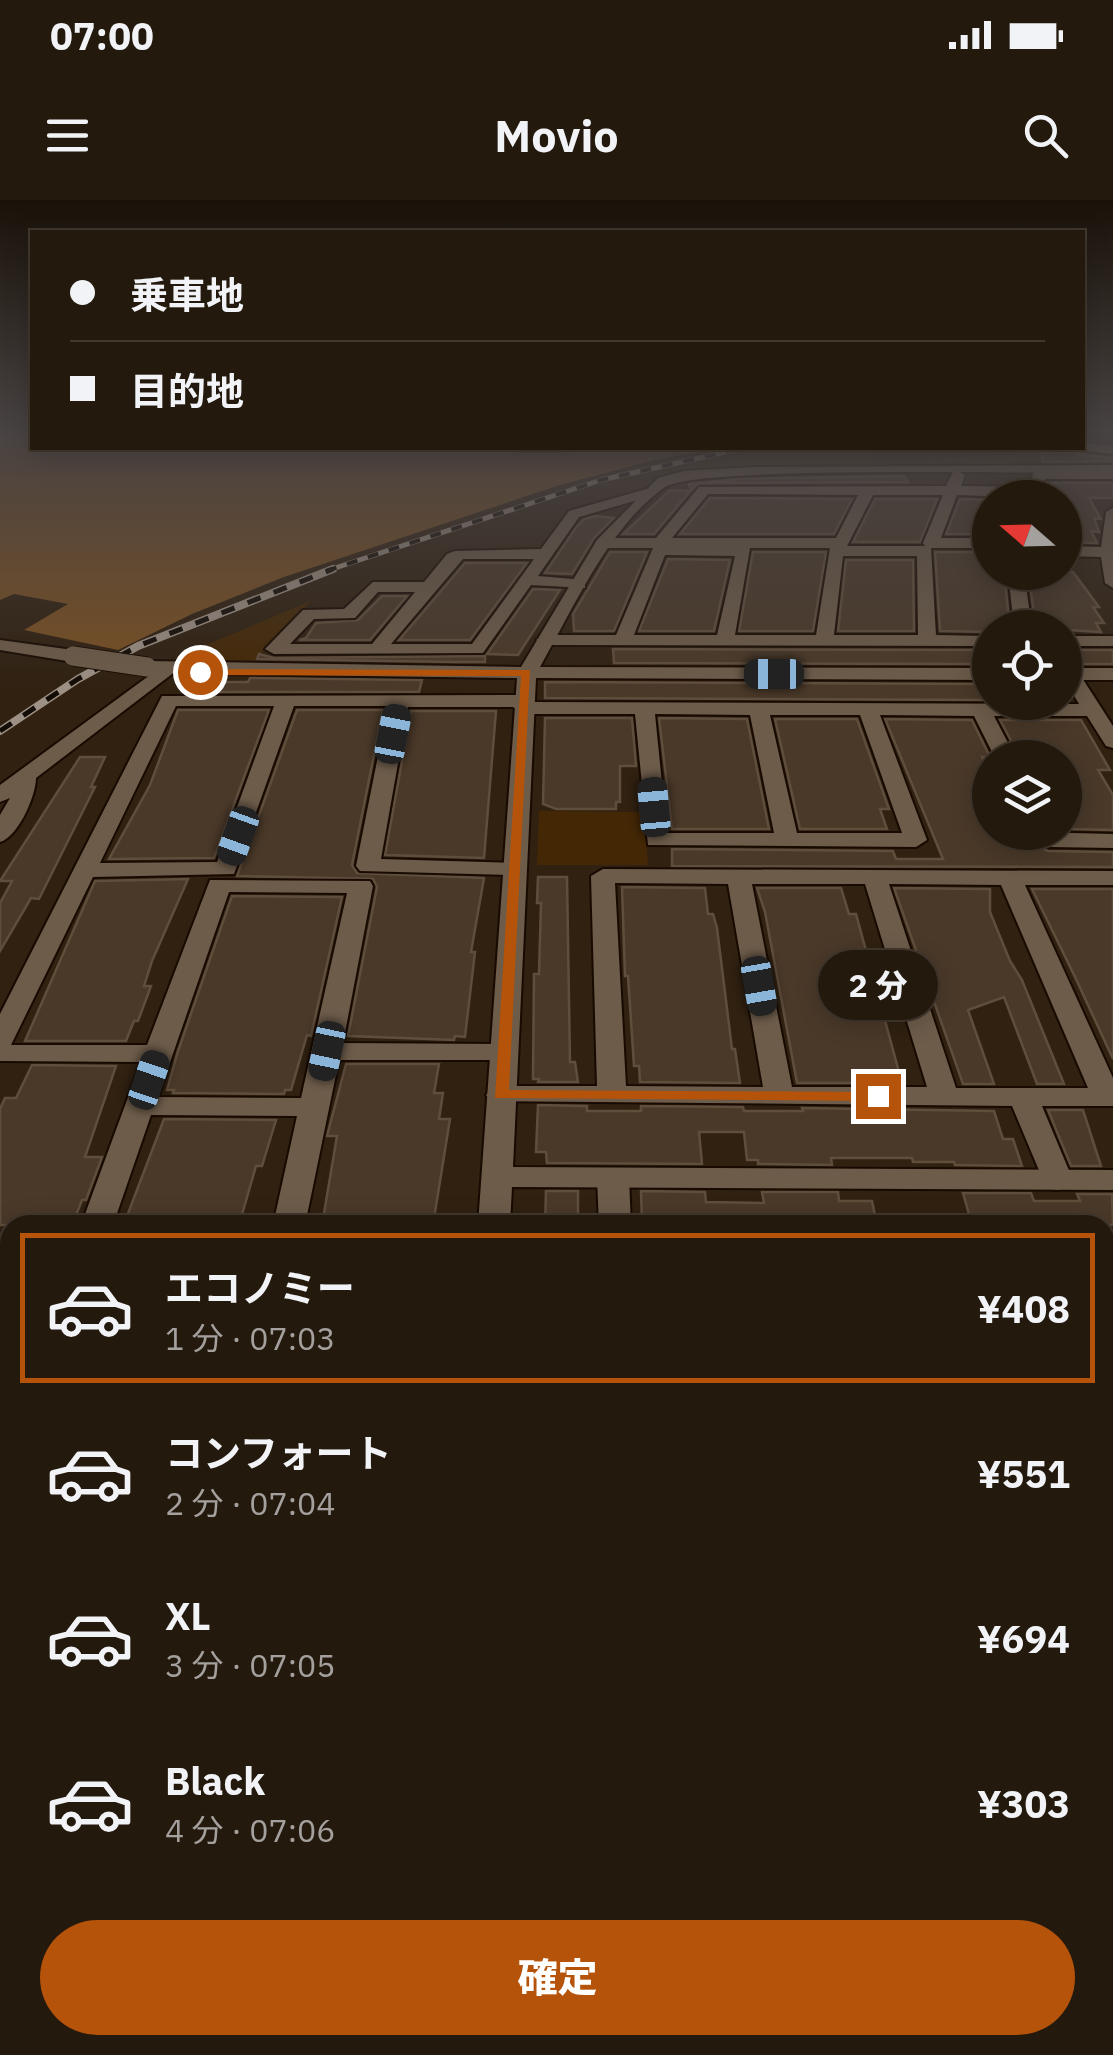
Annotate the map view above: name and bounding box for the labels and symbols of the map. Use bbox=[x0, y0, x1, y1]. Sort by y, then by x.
north arrow bbox=[972, 480, 1082, 590]
route start bbox=[178, 650, 223, 695]
car bbox=[744, 659, 804, 689]
car bbox=[373, 702, 413, 766]
car bbox=[636, 776, 672, 838]
car bbox=[214, 803, 262, 869]
callout: 2 分 bbox=[818, 951, 938, 1021]
car bbox=[739, 954, 779, 1018]
car bbox=[306, 1019, 348, 1083]
car bbox=[125, 1047, 173, 1113]
route end bbox=[856, 1074, 901, 1119]

